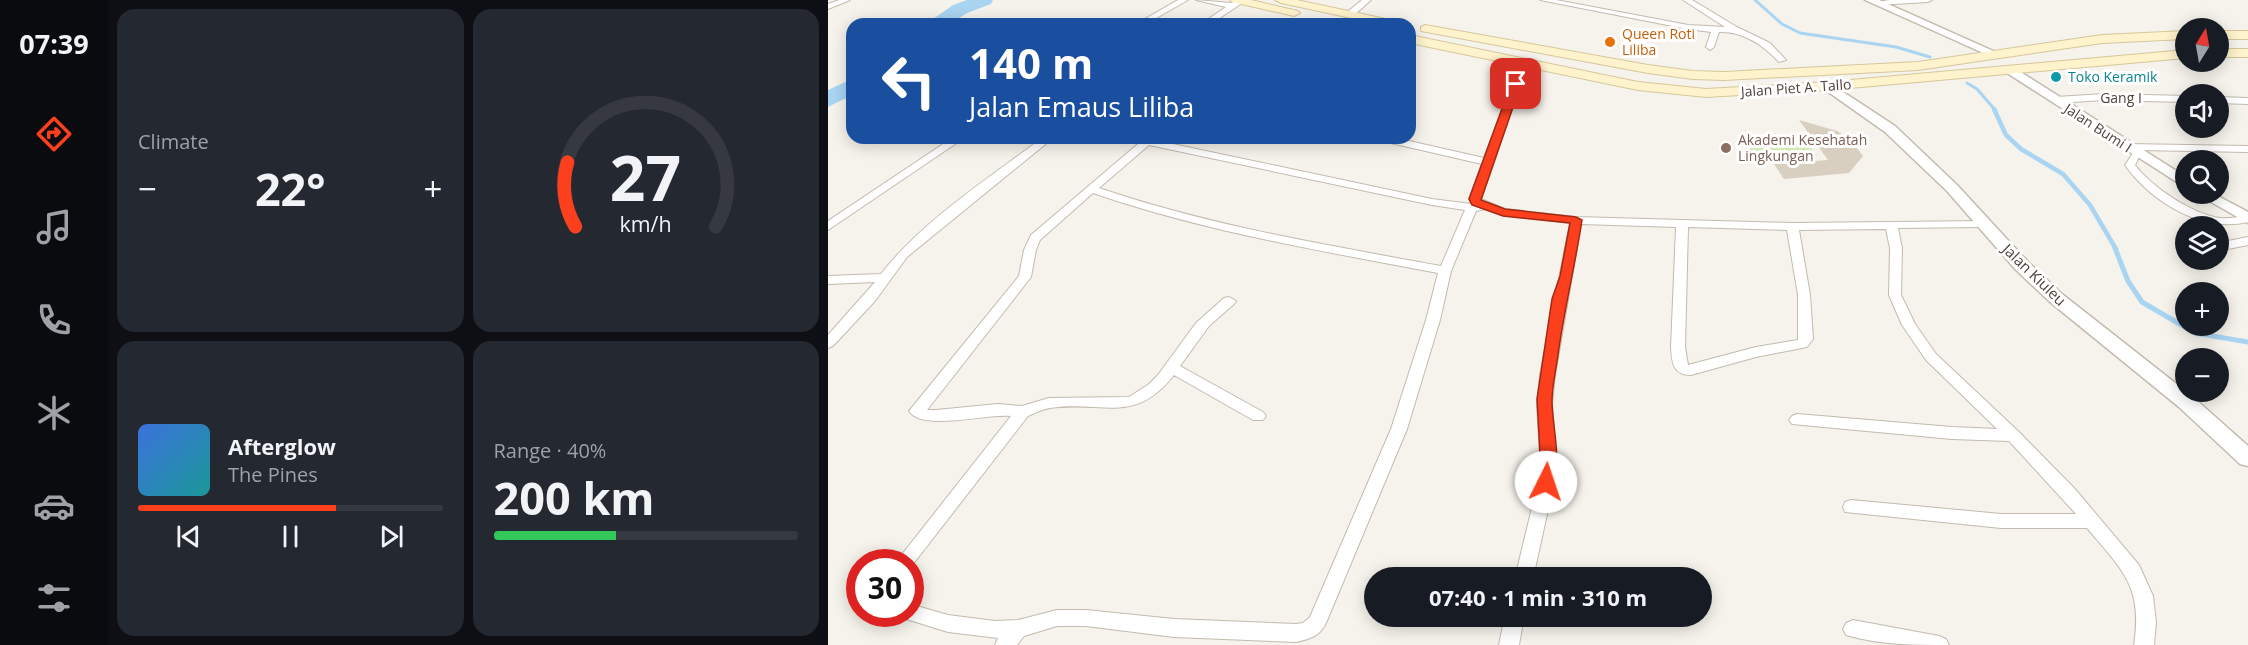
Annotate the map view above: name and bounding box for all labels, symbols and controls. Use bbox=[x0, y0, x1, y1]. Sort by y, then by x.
north arrow bbox=[2175, 18, 2229, 72]
map controls bbox=[2175, 18, 2229, 402]
place label: Queen Roti Liliba bbox=[1622, 24, 1695, 59]
text: 07:39 bbox=[19, 25, 89, 62]
text: 140 m bbox=[969, 34, 1093, 91]
marker: Queen Roti Liliba bbox=[1603, 35, 1617, 49]
icon: left bbox=[870, 42, 948, 120]
pin bbox=[1490, 58, 1541, 109]
icon: arrive bbox=[1499, 67, 1532, 100]
place label: Toko Keramik bbox=[2068, 67, 2158, 86]
marker: Toko Keramik bbox=[2049, 70, 2063, 84]
street label: Jalan Piet A. Tallo bbox=[1738, 74, 1852, 101]
button: sound bbox=[2175, 84, 2229, 138]
text: Jalan Emaus Liliba bbox=[969, 88, 1194, 125]
street label: Gang I bbox=[2100, 88, 2142, 107]
street label: Jalan Bumi I bbox=[2059, 98, 2136, 156]
icon: directions bbox=[33, 113, 75, 155]
text: Climate bbox=[138, 128, 209, 155]
place label: Akademi Kesehatah Lingkungan bbox=[1738, 130, 1867, 165]
text: 27 bbox=[610, 134, 681, 219]
marker: Akademi Kesehatah Lingkungan bbox=[1719, 141, 1733, 155]
button: search bbox=[2175, 150, 2229, 204]
text: 22° bbox=[255, 158, 326, 219]
text: − bbox=[138, 166, 157, 211]
text: + bbox=[424, 166, 442, 211]
icon: music bbox=[33, 206, 75, 248]
text: km/h bbox=[620, 210, 672, 239]
button: layers bbox=[2175, 216, 2229, 270]
street label: Jalan Kiuleu bbox=[1997, 238, 2071, 310]
button: + bbox=[2175, 282, 2229, 336]
icon: phone bbox=[33, 299, 75, 341]
button: − bbox=[2175, 348, 2229, 402]
icon: climate bbox=[33, 392, 75, 434]
text: Afterglow bbox=[228, 431, 336, 461]
text: Range · 40% bbox=[494, 437, 606, 464]
position arrow bbox=[1514, 450, 1578, 514]
text: The Pines bbox=[228, 461, 318, 488]
text: 200 km bbox=[494, 467, 654, 528]
icon: car bbox=[33, 485, 75, 527]
icon: previous bbox=[172, 520, 205, 553]
icon: pause bbox=[274, 520, 307, 553]
icon: next bbox=[375, 520, 408, 553]
speed limit sign: 30 bbox=[846, 549, 924, 627]
icon: filters bbox=[33, 577, 75, 619]
text: 07:40 · 1 min · 310 m bbox=[1429, 582, 1647, 612]

